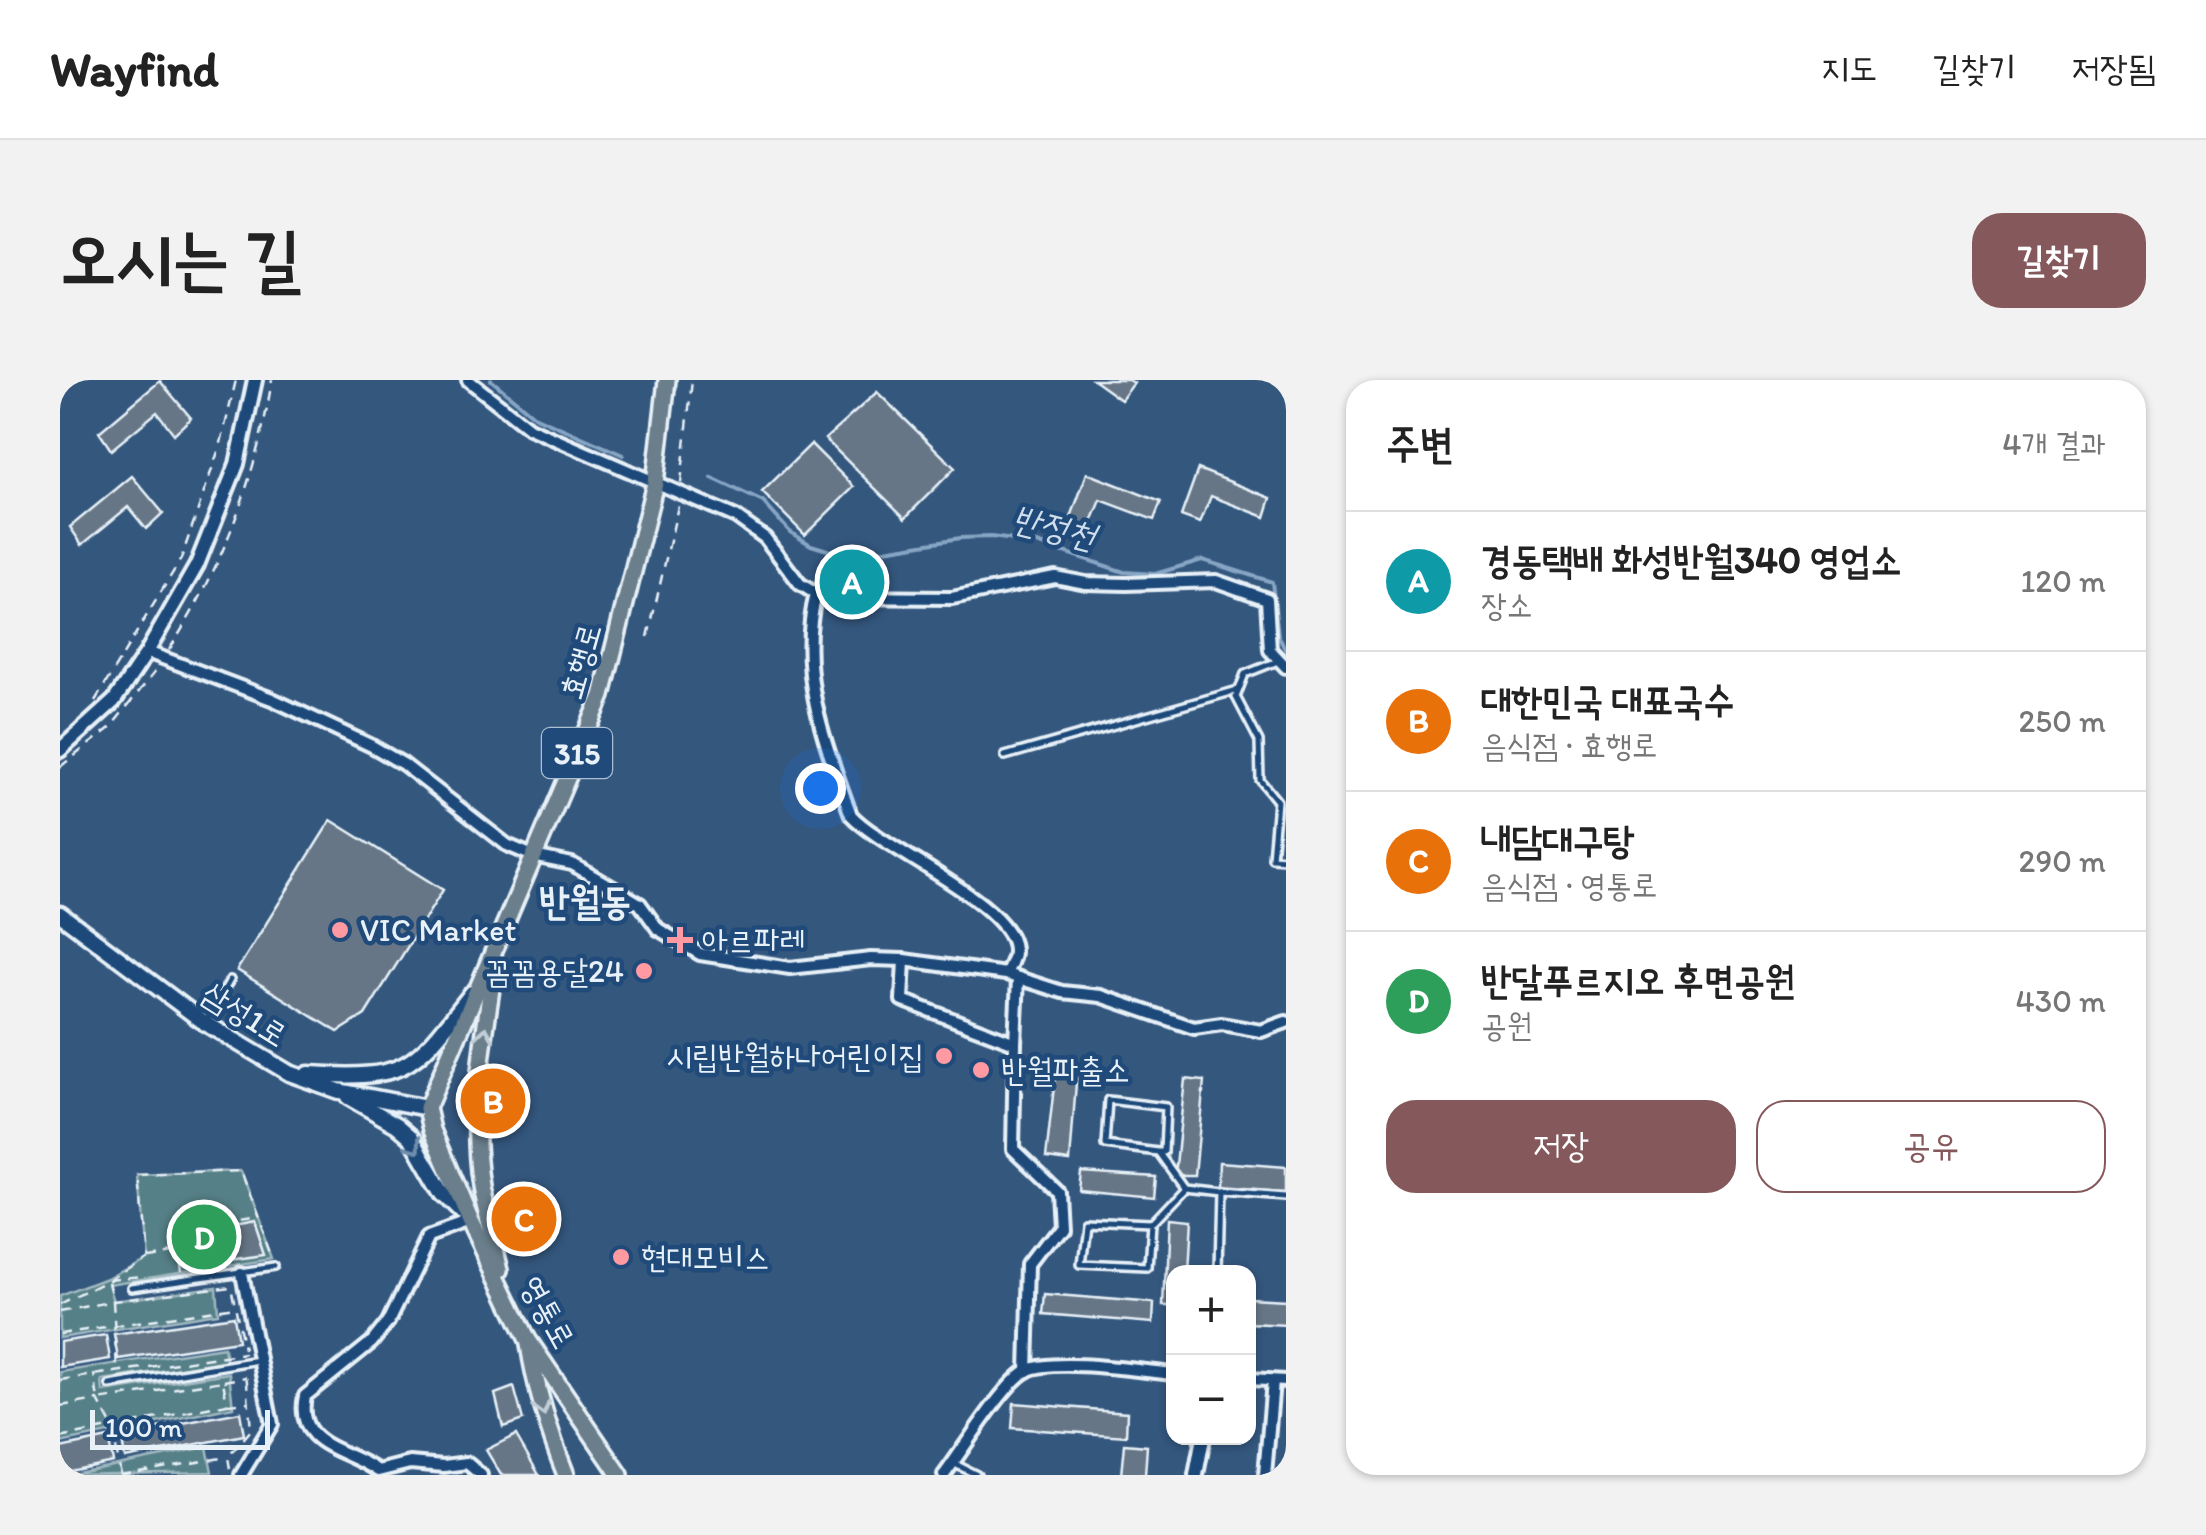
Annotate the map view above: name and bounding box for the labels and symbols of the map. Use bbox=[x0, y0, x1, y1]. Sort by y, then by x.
water label: 반정천 bbox=[1008, 496, 1104, 559]
pin: A bbox=[820, 544, 884, 620]
street label: 효행로 bbox=[551, 619, 609, 703]
road number: 315 bbox=[542, 728, 612, 778]
your location bbox=[795, 763, 846, 814]
district label: 반월동 bbox=[539, 878, 631, 924]
place label: VIC Market bbox=[360, 911, 516, 949]
marker: VIC Market bbox=[329, 919, 351, 941]
place label: 아르파레 bbox=[702, 921, 805, 959]
marker: 아르파레 bbox=[667, 927, 693, 953]
place label: 꼼꼼용달24 bbox=[485, 952, 624, 990]
marker: 꼼꼼용달24 bbox=[633, 960, 655, 982]
street label: 삼성1로 bbox=[196, 973, 294, 1055]
one-way arrow bbox=[473, 1025, 494, 1042]
place label: 시립반월하나어린이집 bbox=[667, 1037, 924, 1075]
marker: 시립반월하나어린이집 bbox=[933, 1045, 955, 1067]
place label: 반월파출소 bbox=[1001, 1051, 1130, 1089]
marker: 반월파출소 bbox=[970, 1059, 992, 1081]
pin: B bbox=[460, 1064, 526, 1138]
one-way arrow bbox=[403, 1135, 421, 1153]
pin: C bbox=[492, 1182, 556, 1256]
pin: D bbox=[172, 1200, 236, 1274]
place label: 현대모비스 bbox=[641, 1238, 770, 1276]
marker: 현대모비스 bbox=[610, 1246, 632, 1268]
street label: 영통로 bbox=[513, 1269, 583, 1355]
one-way arrow bbox=[530, 1399, 551, 1416]
scale bar bbox=[90, 1405, 270, 1450]

